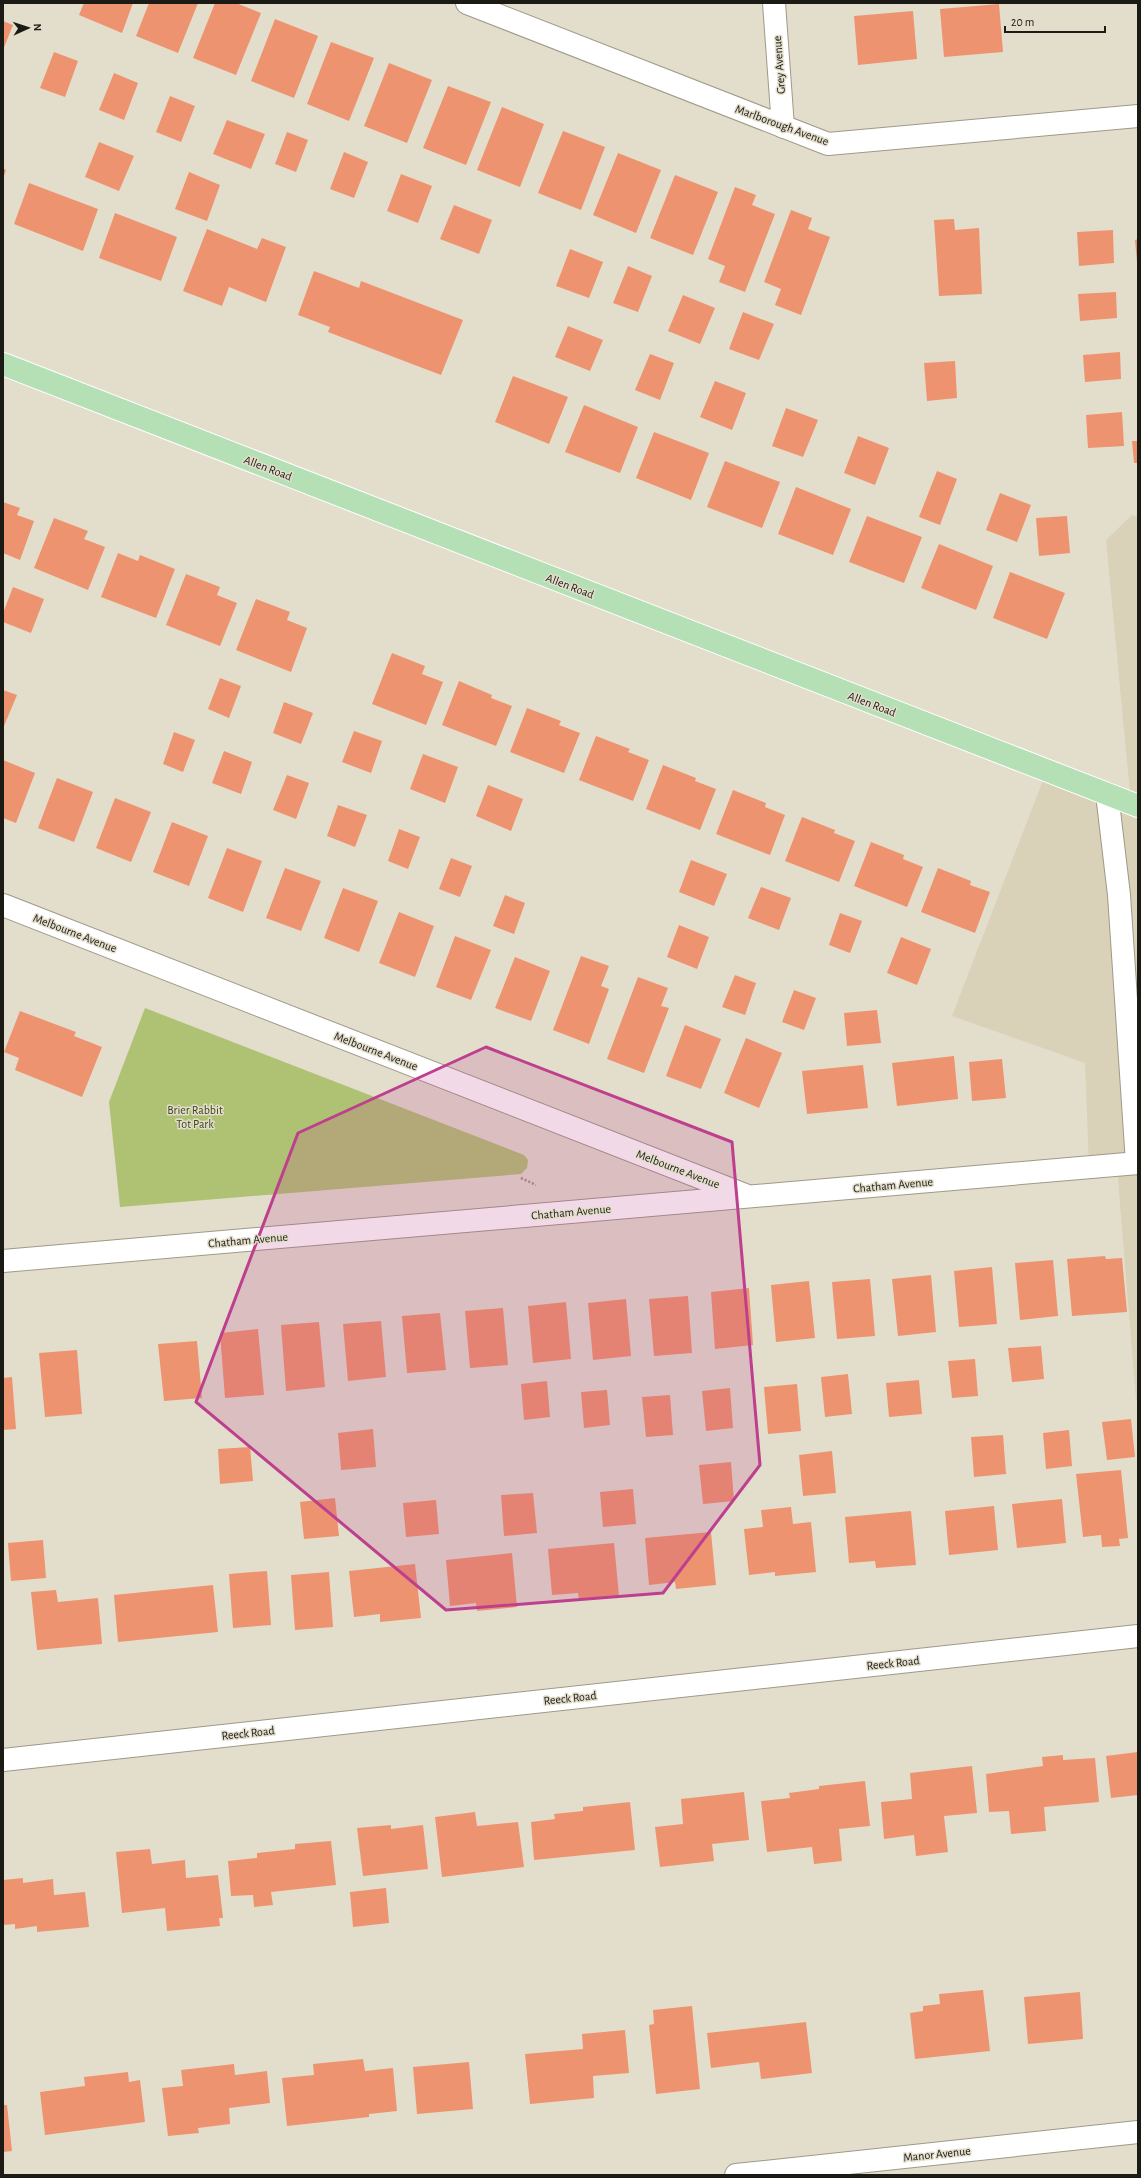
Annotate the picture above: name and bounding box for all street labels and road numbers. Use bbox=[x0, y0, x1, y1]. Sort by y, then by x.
street label: Grey Avenue bbox=[771, 35, 788, 95]
street label: Marlborough Avenue bbox=[734, 103, 830, 147]
street label: Allen Road bbox=[242, 453, 294, 483]
street label: Allen Road bbox=[544, 571, 596, 601]
street label: Allen Road bbox=[846, 689, 898, 719]
street label: Melbourne Avenue bbox=[32, 912, 118, 954]
street label: Melbourne Avenue bbox=[333, 1030, 419, 1072]
street label: Melbourne Avenue bbox=[635, 1148, 721, 1190]
street label: Chatham Avenue bbox=[853, 1176, 933, 1194]
street label: Chatham Avenue bbox=[531, 1203, 611, 1221]
street label: Chatham Avenue bbox=[208, 1231, 288, 1249]
street label: Reeck Road bbox=[866, 1654, 920, 1672]
street label: Reeck Road bbox=[543, 1689, 597, 1707]
street label: Reeck Road bbox=[221, 1724, 275, 1742]
street label: Manor Avenue bbox=[903, 2145, 971, 2163]

